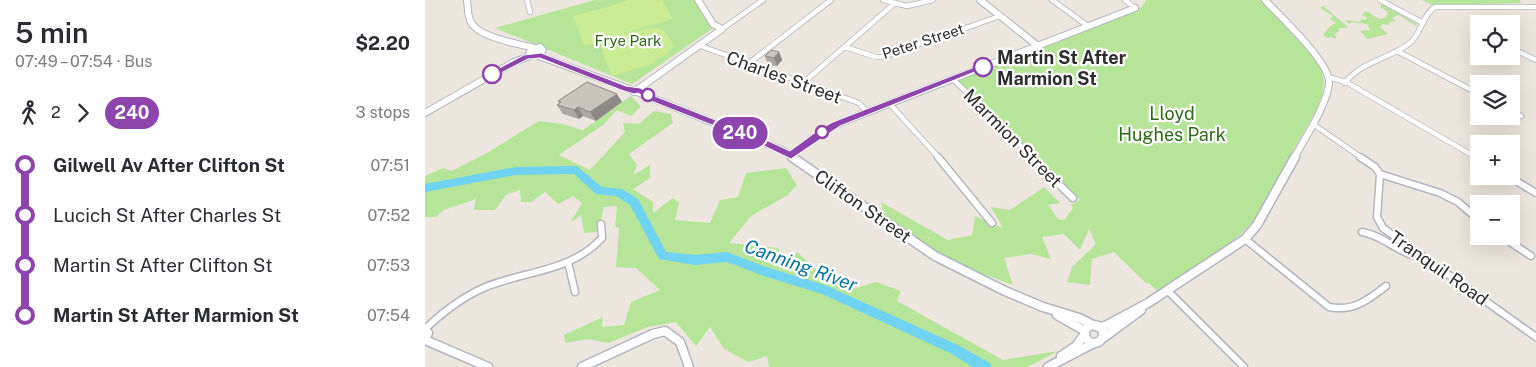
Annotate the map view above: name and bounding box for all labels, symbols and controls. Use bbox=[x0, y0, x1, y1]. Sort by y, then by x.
map controls bbox=[1470, 15, 1520, 245]
button: locate bbox=[1470, 15, 1520, 65]
text: 5 min bbox=[15, 16, 88, 49]
street label: Peter Street bbox=[880, 20, 966, 62]
text: $2.20 bbox=[355, 32, 410, 54]
park label: Frye Park bbox=[595, 32, 661, 49]
street label: Charles Street bbox=[724, 46, 844, 108]
place label: Martin St After Marmion St bbox=[997, 47, 1127, 89]
text: 07:49 – 07:54 · Bus bbox=[15, 52, 152, 71]
marker: Martin St After Marmion St bbox=[973, 57, 993, 77]
unlabelled marker bbox=[482, 64, 502, 84]
button: layers bbox=[1470, 75, 1520, 125]
street label: Marmion Street bbox=[959, 84, 1067, 192]
unlabelled marker bbox=[641, 88, 655, 102]
icon: walk bbox=[15, 99, 43, 127]
icon: forward bbox=[69, 99, 97, 127]
text: 240 bbox=[115, 102, 149, 123]
text: 2 bbox=[51, 103, 61, 122]
text: 3 stops bbox=[355, 103, 410, 122]
park label: Lloyd Hughes Park bbox=[1118, 103, 1226, 145]
line badge: 240 bbox=[711, 117, 769, 149]
text: 240 bbox=[723, 122, 757, 143]
unlabelled marker bbox=[815, 125, 829, 139]
button: + bbox=[1470, 135, 1520, 185]
text: Gilwell Av After Clifton St bbox=[53, 154, 285, 176]
text: 07:51 bbox=[371, 156, 410, 175]
street label: Clifton Street bbox=[811, 165, 915, 247]
button: − bbox=[1470, 195, 1520, 245]
text: Lucich St After Charles St bbox=[53, 204, 281, 226]
text: 07:52 bbox=[368, 206, 410, 225]
street label: Tranquil Road bbox=[1386, 226, 1492, 310]
water label: Canning River bbox=[742, 234, 861, 296]
text: Martin St After Clifton St bbox=[53, 254, 273, 276]
text: 07:53 bbox=[367, 256, 410, 275]
text: Martin St After Marmion St bbox=[53, 304, 299, 326]
text: 07:54 bbox=[367, 306, 410, 325]

